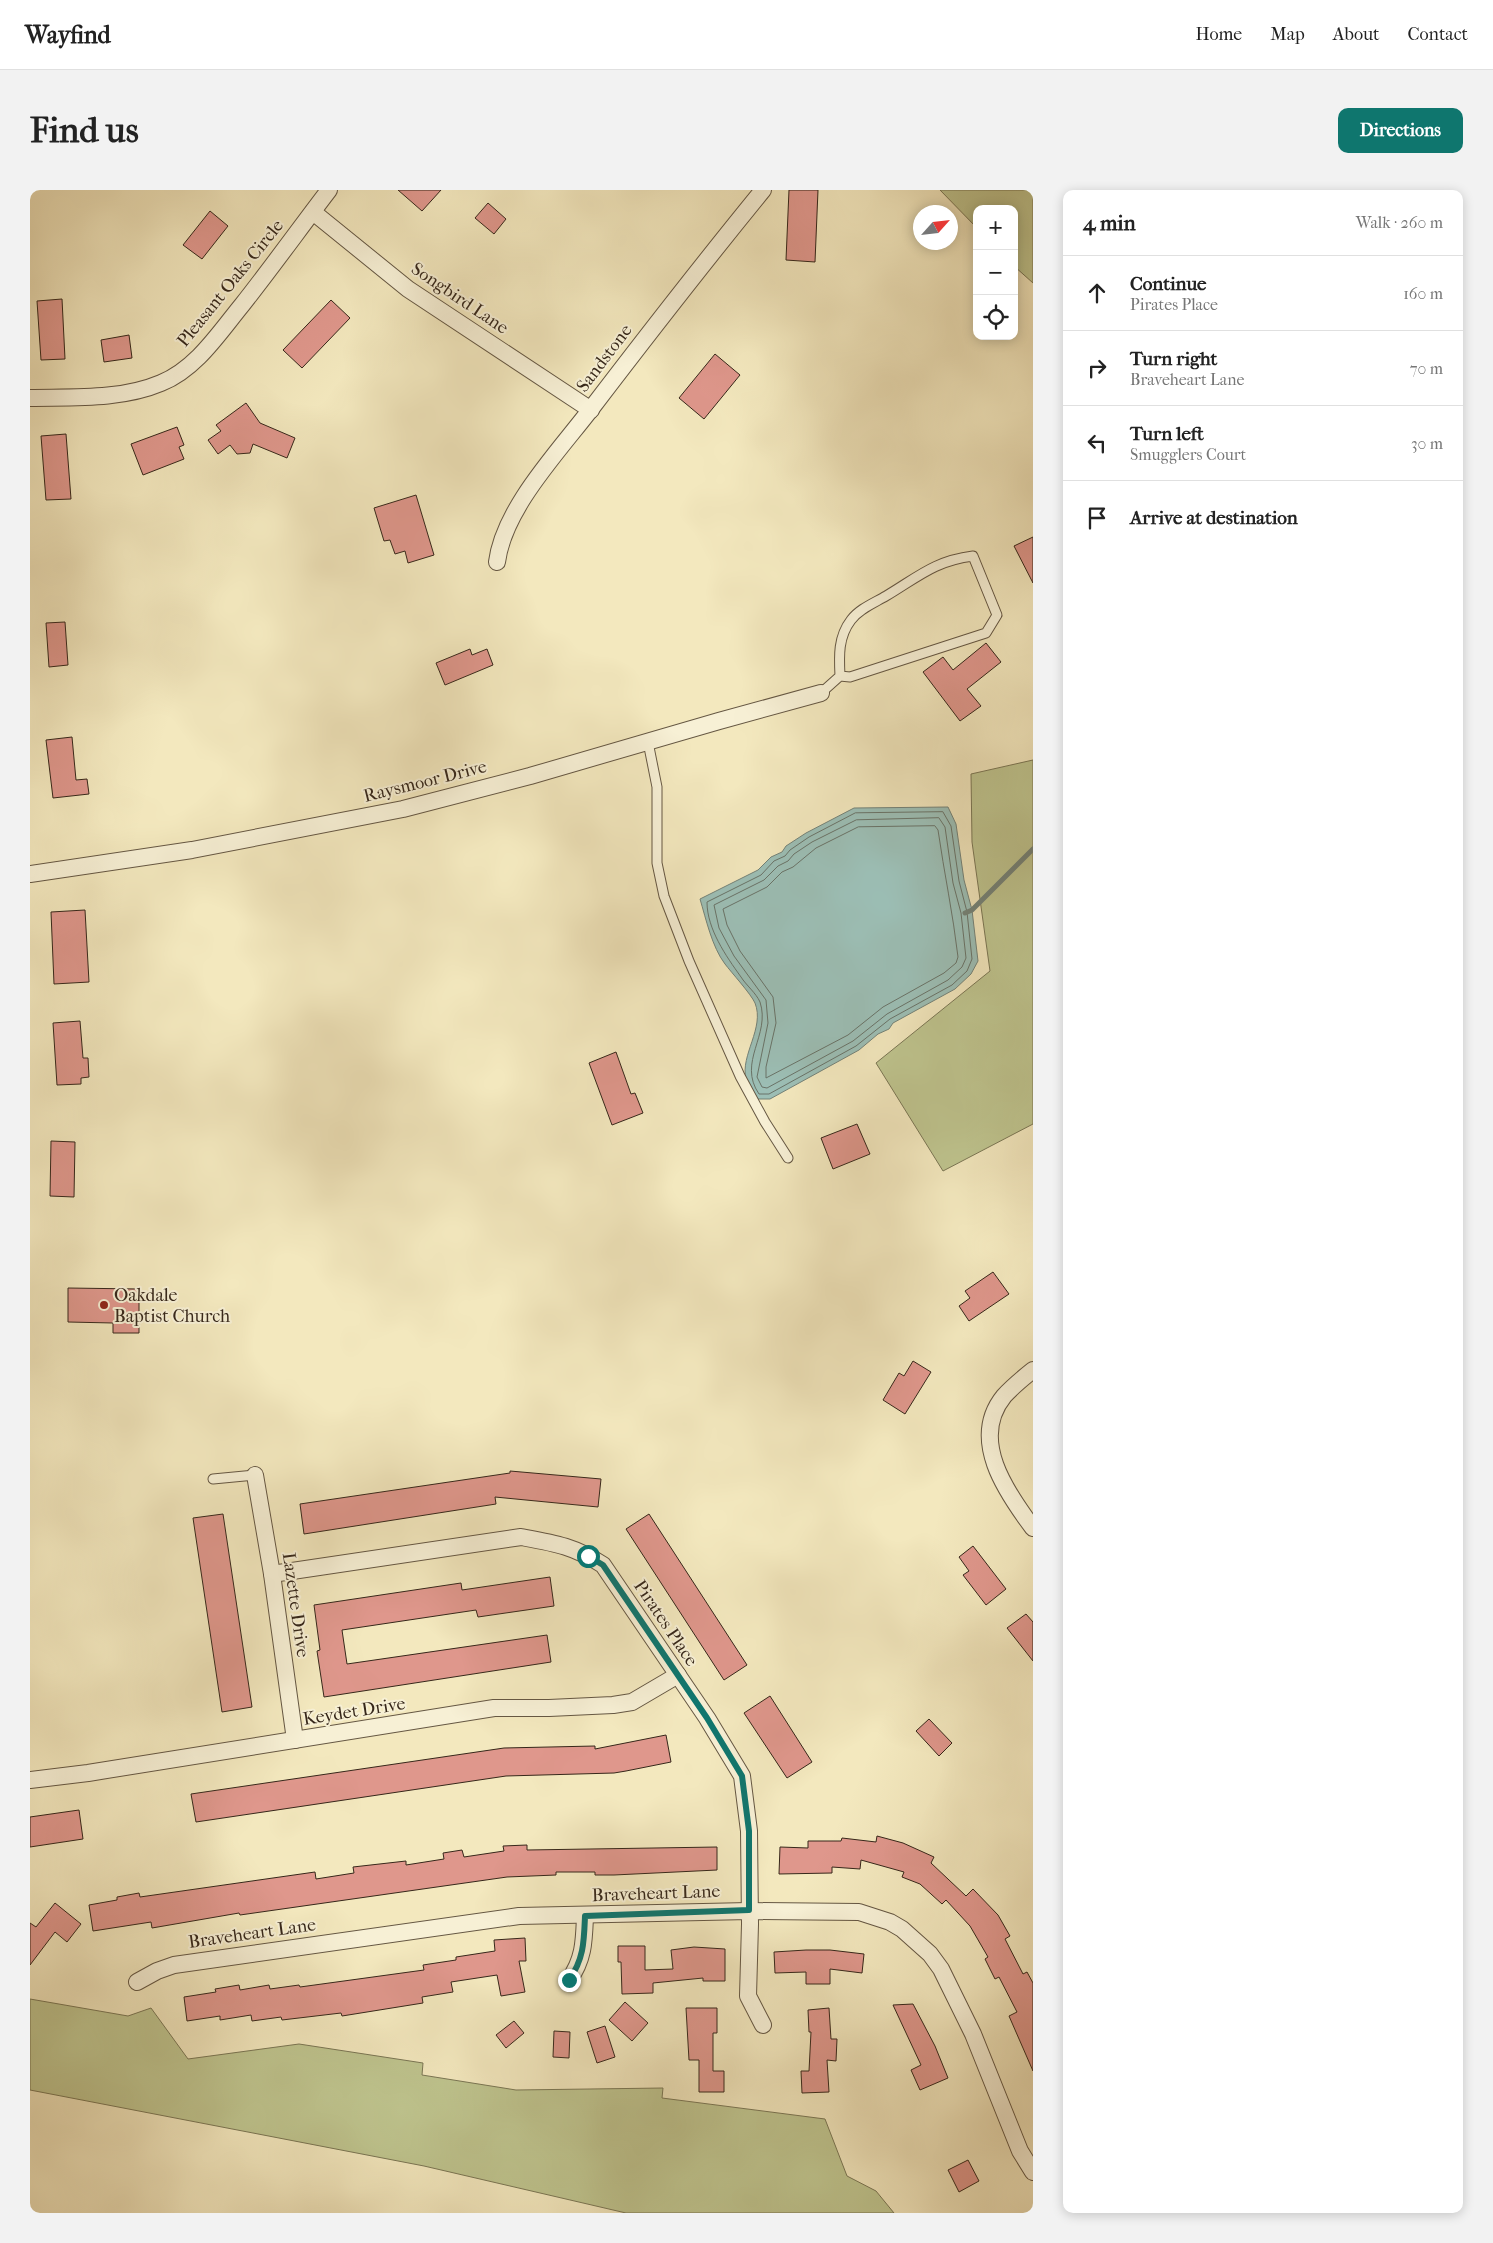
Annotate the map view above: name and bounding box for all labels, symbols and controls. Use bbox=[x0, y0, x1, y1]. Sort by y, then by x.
text: Wayfind bbox=[25, 21, 111, 49]
text: Home bbox=[1195, 24, 1242, 45]
text: Map bbox=[1270, 24, 1305, 45]
text: About bbox=[1333, 24, 1379, 45]
text: Contact bbox=[1407, 24, 1468, 45]
button: Directions bbox=[1338, 108, 1463, 153]
text: Find us bbox=[30, 110, 139, 151]
north arrow bbox=[913, 205, 958, 250]
map controls bbox=[973, 205, 1018, 340]
button: + bbox=[973, 205, 1018, 250]
text: 4 min bbox=[1083, 211, 1136, 235]
text: Walk · 260 m bbox=[1356, 213, 1443, 232]
street label: Pleasant Oaks Circle bbox=[173, 216, 288, 351]
button: − bbox=[973, 250, 1018, 295]
street label: Songbird Lane bbox=[407, 258, 512, 339]
text: Continue bbox=[1130, 273, 1206, 295]
icon: ahead bbox=[1083, 279, 1111, 307]
text: 160 m bbox=[1403, 284, 1443, 303]
button: locate bbox=[973, 295, 1018, 340]
text: Pirates Place bbox=[1130, 295, 1218, 314]
street label: Sandstone bbox=[572, 320, 637, 396]
text: Turn right bbox=[1130, 348, 1217, 370]
icon: right bbox=[1083, 354, 1111, 382]
text: 70 m bbox=[1410, 359, 1443, 378]
text: Braveheart Lane bbox=[1130, 370, 1244, 389]
text: Turn left bbox=[1130, 423, 1204, 445]
icon: left bbox=[1083, 429, 1111, 457]
text: 30 m bbox=[1411, 434, 1443, 453]
text: Smugglers Court bbox=[1130, 445, 1246, 464]
icon: arrive bbox=[1083, 504, 1111, 532]
text: Arrive at destination bbox=[1130, 507, 1298, 529]
street label: Raysmoor Drive bbox=[361, 756, 489, 807]
place label: Oakdale Baptist Church bbox=[114, 1285, 230, 1327]
marker: Oakdale Baptist Church bbox=[98, 1299, 110, 1311]
route start bbox=[577, 1545, 600, 1568]
street label: Lazette Drive bbox=[278, 1551, 313, 1659]
street label: Pirates Place bbox=[629, 1576, 702, 1670]
street label: Keydet Drive bbox=[301, 1693, 407, 1730]
street label: Braveheart Lane bbox=[591, 1881, 721, 1906]
street label: Braveheart Lane bbox=[187, 1914, 317, 1953]
route end bbox=[558, 1969, 581, 1992]

